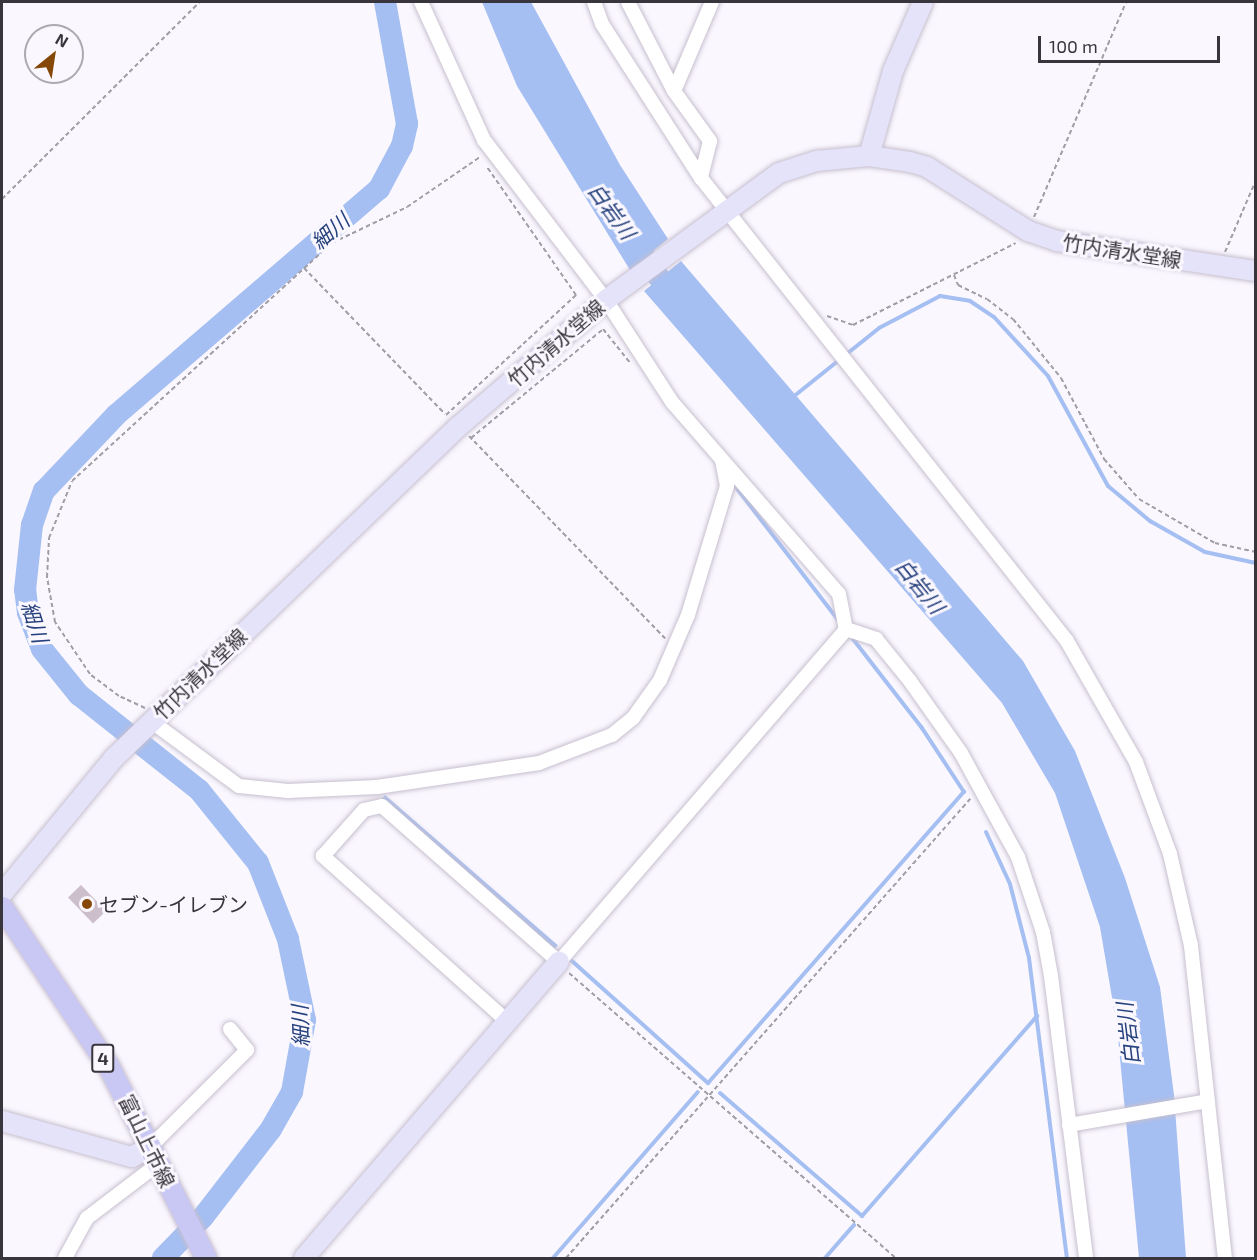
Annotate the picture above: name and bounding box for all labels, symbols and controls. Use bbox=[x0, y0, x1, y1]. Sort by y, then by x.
north arrow bbox=[24, 24, 84, 84]
scale bar bbox=[1041, 24, 1222, 62]
text: N bbox=[52, 29, 72, 51]
text: 100 m bbox=[1049, 35, 1098, 57]
water label: 白岩川 bbox=[583, 178, 641, 244]
water label: 細川 bbox=[306, 208, 354, 254]
street label: 竹内清水堂線 bbox=[1061, 230, 1183, 272]
street label: 竹内清水堂線 bbox=[503, 295, 609, 391]
water label: 白岩川 bbox=[890, 554, 950, 618]
water label: 細川 bbox=[17, 598, 53, 646]
street label: 竹内清水堂線 bbox=[149, 624, 251, 724]
place label: セブン-イレブン bbox=[99, 892, 248, 916]
marker: セブン-イレブン bbox=[80, 897, 94, 911]
water label: 白岩川 bbox=[1112, 1001, 1144, 1067]
water label: 細川 bbox=[287, 1005, 313, 1047]
road number: 4 bbox=[91, 1043, 115, 1073]
street label: 富山上市線 bbox=[114, 1091, 180, 1191]

